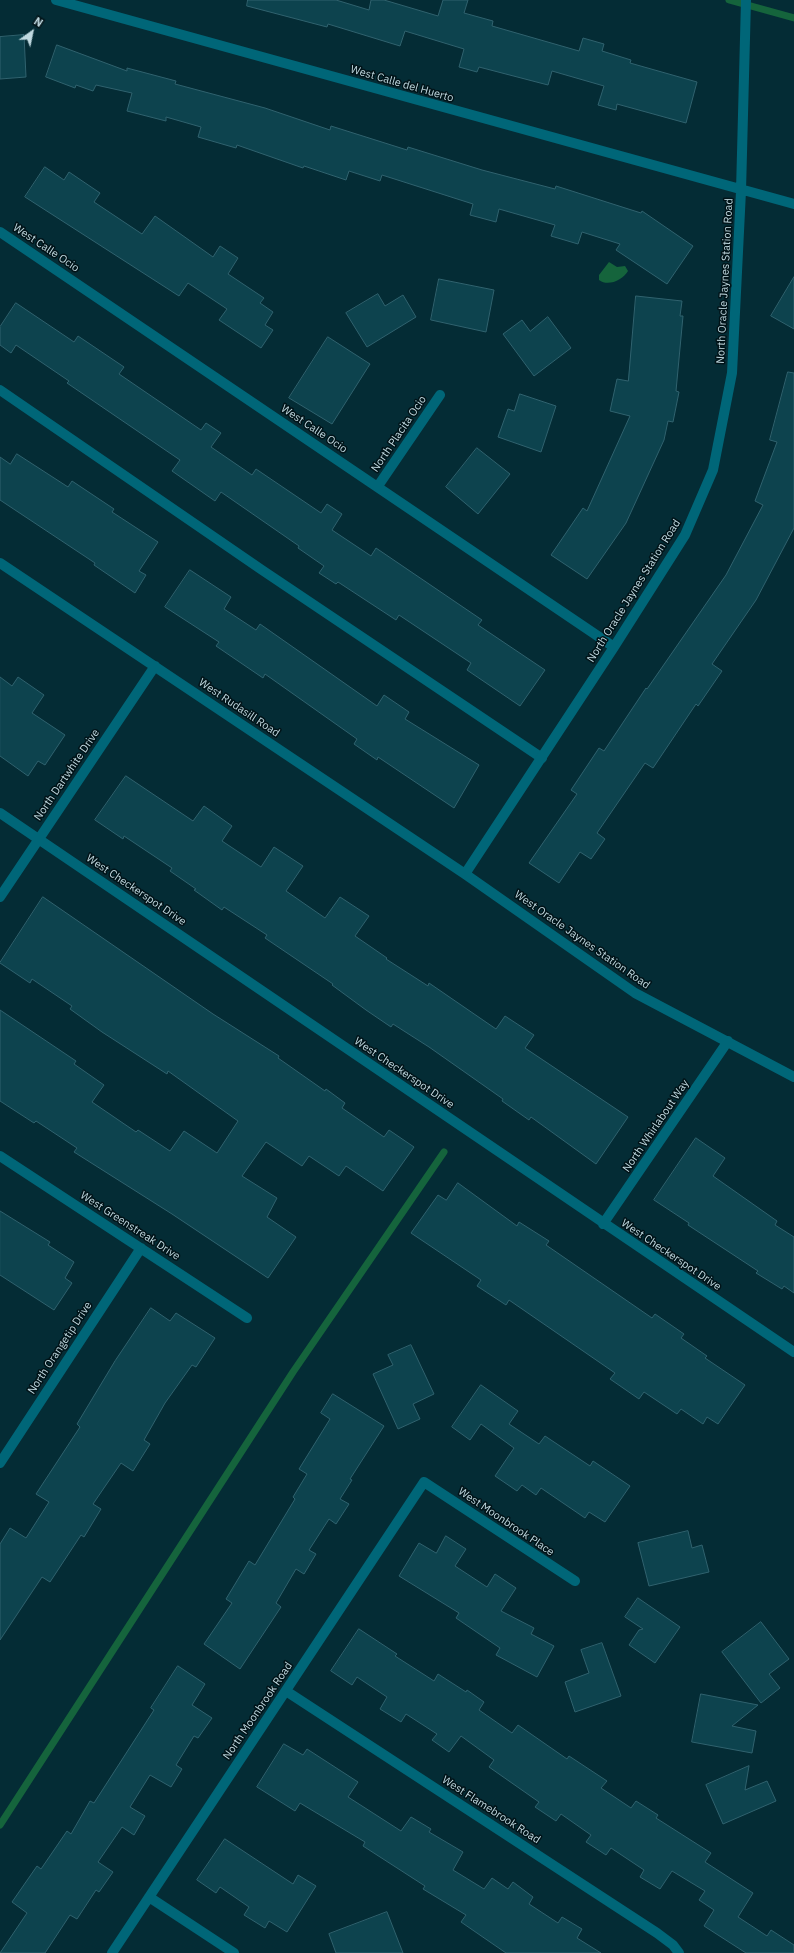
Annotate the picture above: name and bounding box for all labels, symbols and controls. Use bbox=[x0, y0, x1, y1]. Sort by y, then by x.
north arrow bbox=[12, 12, 52, 52]
text: N bbox=[31, 14, 46, 30]
street label: West Calle del Huerto bbox=[349, 63, 455, 105]
street label: North Oracle Jaynes Station Road bbox=[714, 198, 736, 364]
street label: West Calle Ocio bbox=[10, 221, 82, 275]
street label: North Placita Ocio bbox=[369, 393, 429, 475]
street label: West Calle Ocio bbox=[278, 402, 350, 456]
street label: North Oracle Jaynes Station Road bbox=[584, 517, 684, 665]
street label: West Rudasill Road bbox=[196, 676, 282, 740]
street label: North Dartwhite Drive bbox=[32, 727, 102, 823]
street label: West Checkerspot Drive bbox=[84, 852, 188, 928]
street label: West Oracle Jaynes Station Road bbox=[512, 888, 652, 992]
street label: West Checkerspot Drive bbox=[352, 1035, 456, 1111]
street label: North Whirlabout Way bbox=[620, 1077, 692, 1175]
street label: West Greenstreak Drive bbox=[78, 1189, 182, 1263]
street label: West Checkerspot Drive bbox=[619, 1217, 723, 1293]
street label: North Orangetip Drive bbox=[25, 1299, 95, 1397]
street label: West Moonbrook Place bbox=[455, 1485, 557, 1559]
street label: North Moonbrook Road bbox=[220, 1660, 296, 1762]
street label: West Flamebrook Road bbox=[439, 1773, 543, 1847]

